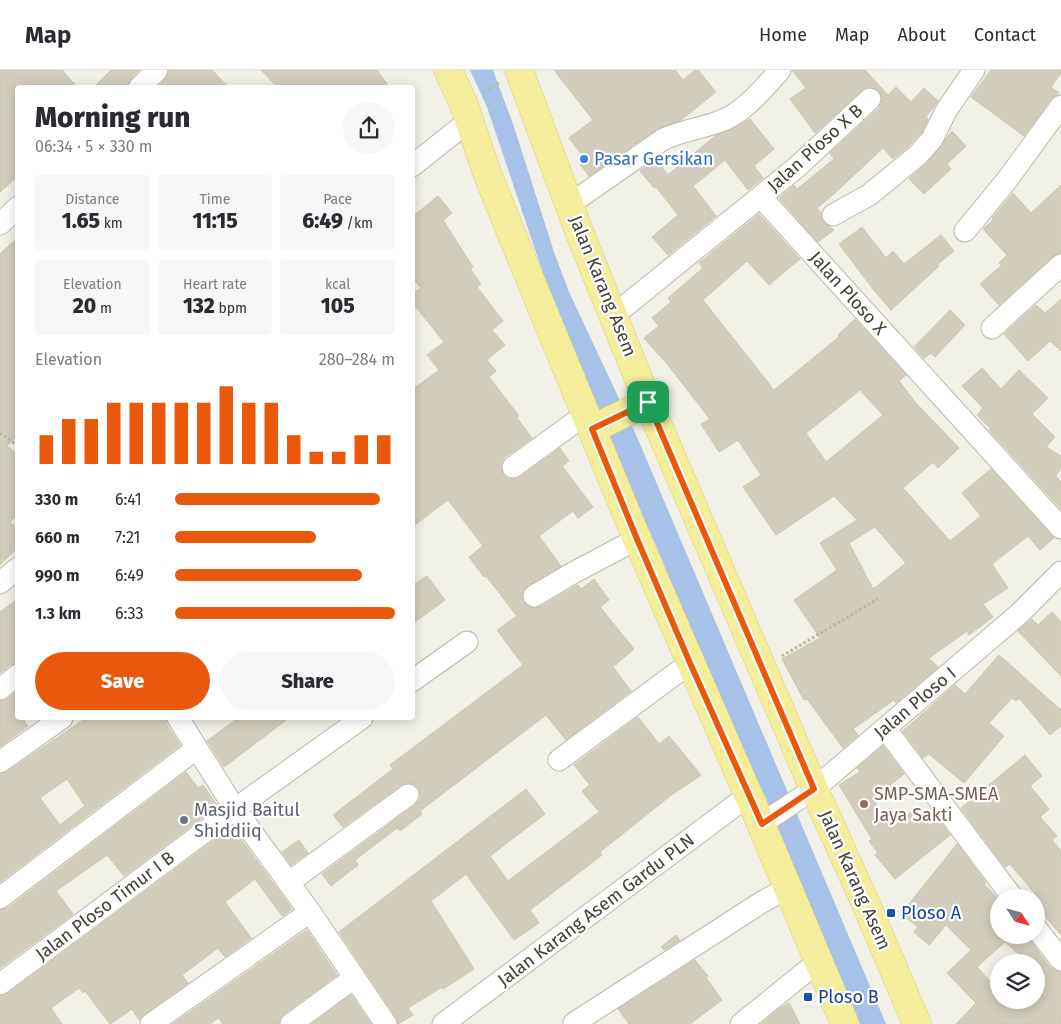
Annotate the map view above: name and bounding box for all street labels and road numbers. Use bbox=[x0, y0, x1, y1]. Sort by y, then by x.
street label: Jalan Ploso X B bbox=[763, 99, 867, 196]
street label: Jalan Karang Asem bbox=[565, 212, 641, 360]
street label: Jalan Ploso X bbox=[805, 247, 891, 339]
street label: Jalan Ploso I bbox=[869, 662, 961, 744]
street label: Jalan Karang Asem bbox=[814, 807, 896, 953]
street label: Jalan Karang Asem Gardu PLN bbox=[493, 829, 699, 991]
street label: Jalan Ploso Timur I B bbox=[31, 847, 179, 965]

